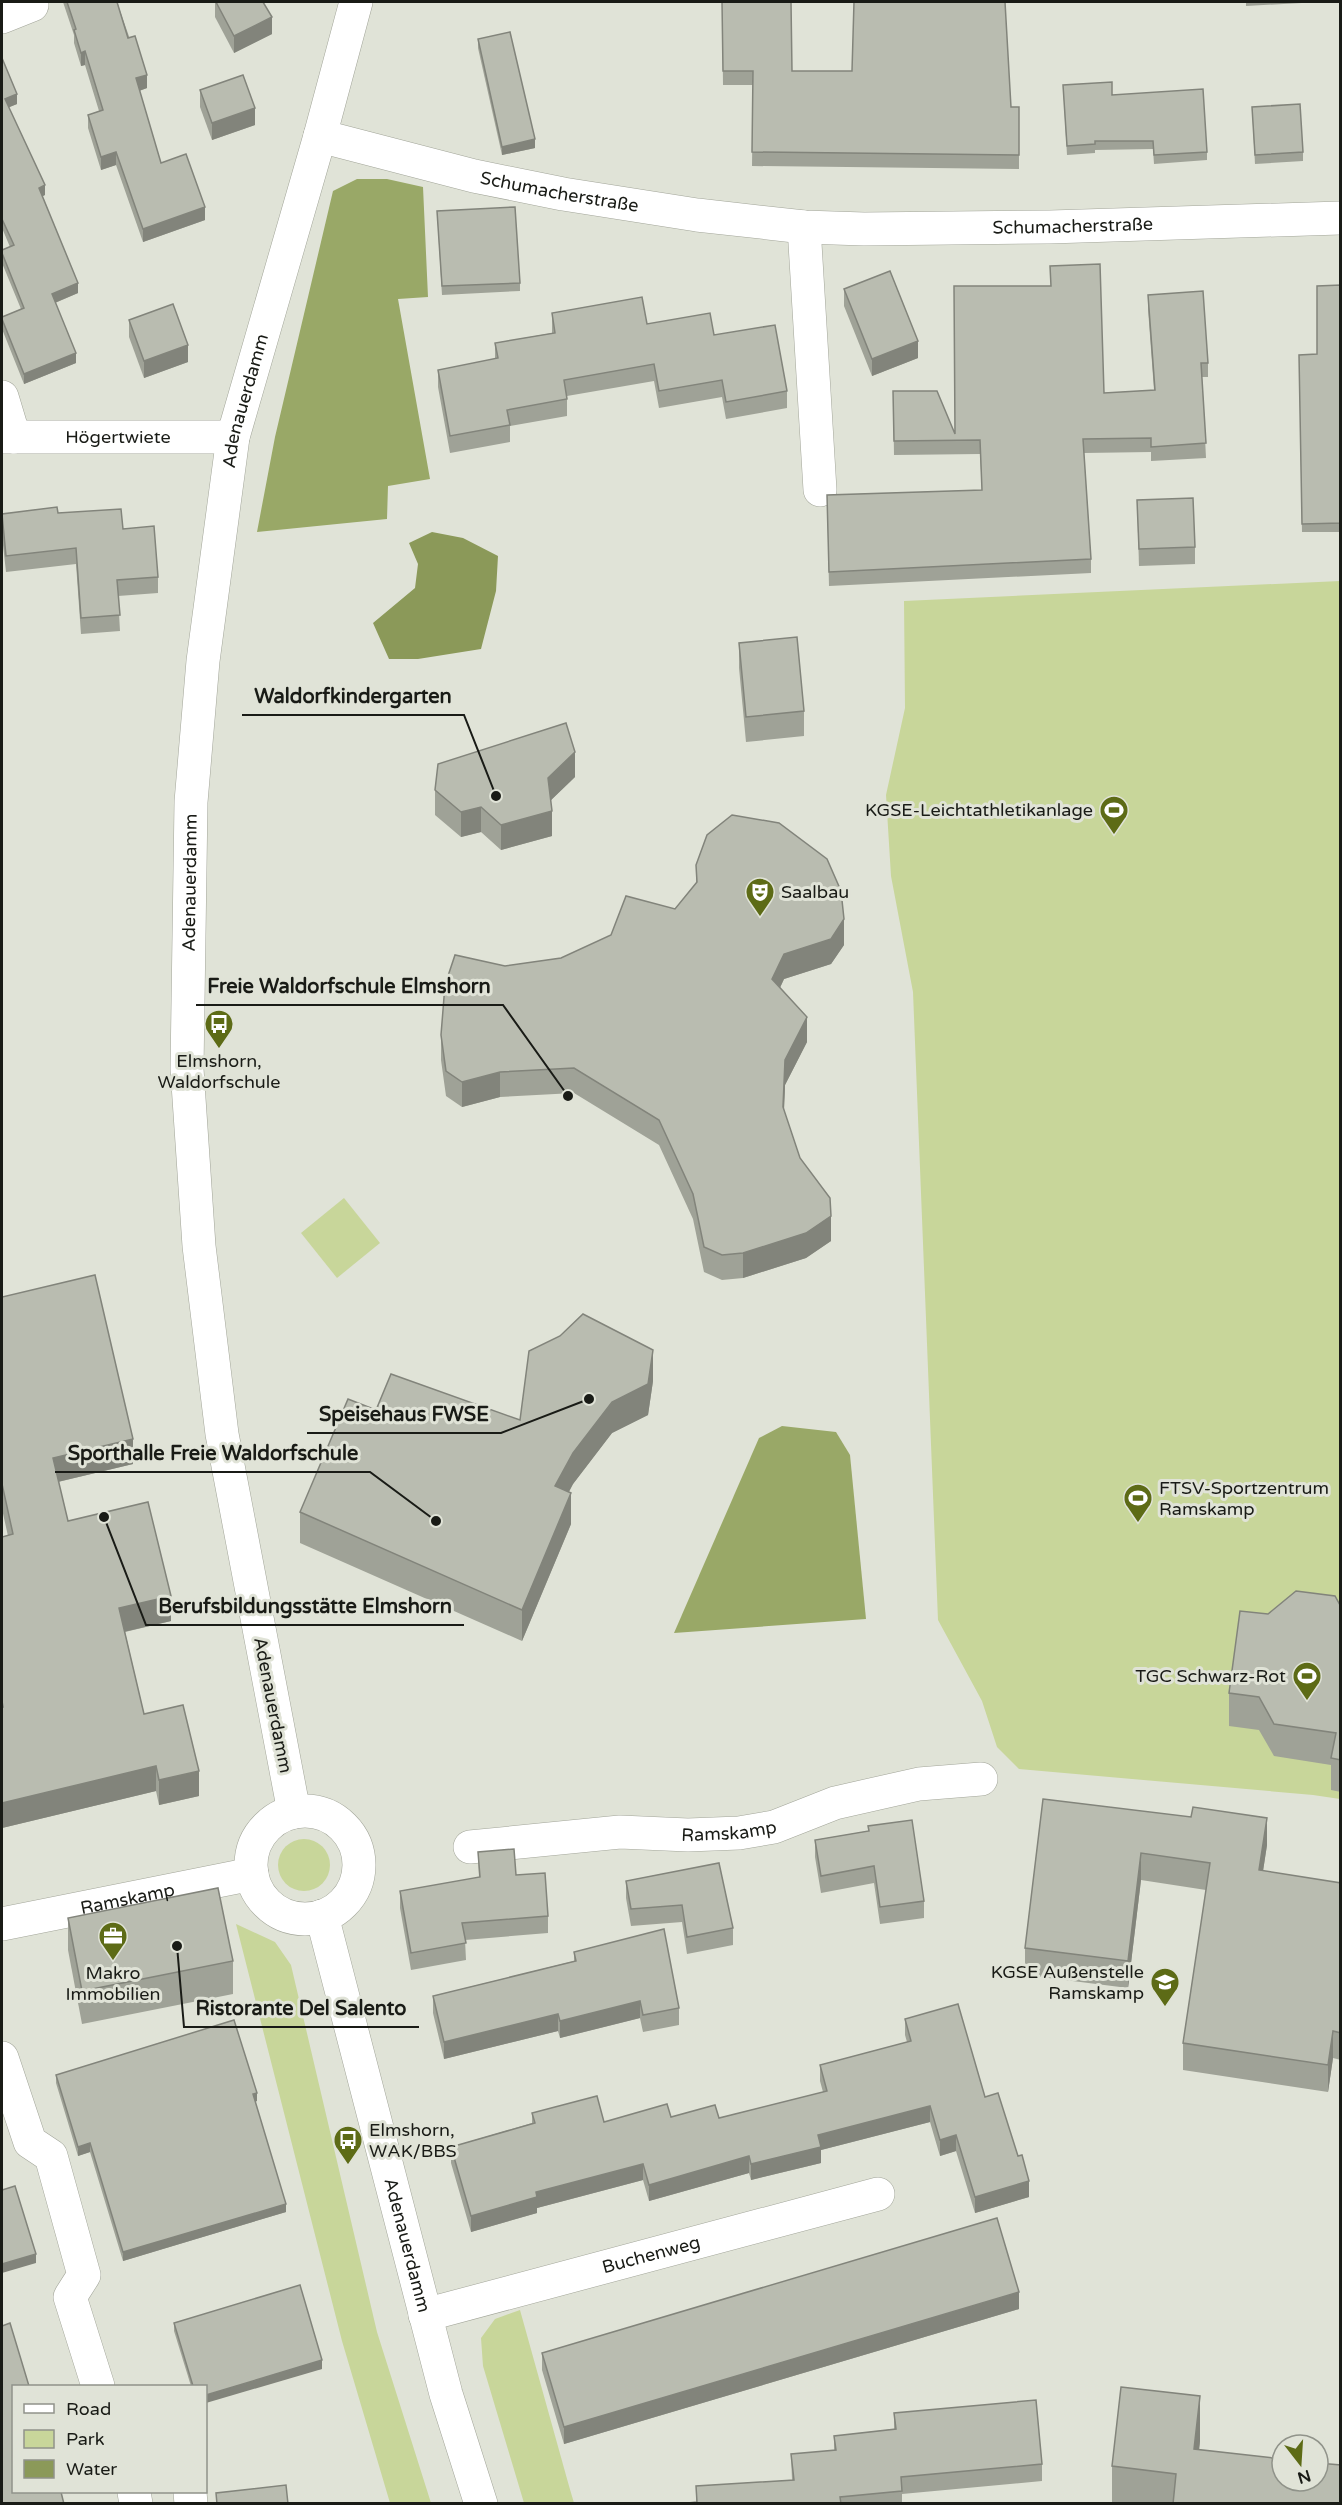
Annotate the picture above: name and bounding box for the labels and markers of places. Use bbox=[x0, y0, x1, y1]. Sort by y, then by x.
callout: Waldorfkindergarten bbox=[242, 677, 464, 715]
sports icon: KGSE-Leichtathletikanlage bbox=[1098, 794, 1130, 836]
place label: KGSE-Leichtathletikanlage bbox=[865, 799, 1093, 821]
theatre icon: Saalbau bbox=[744, 876, 776, 918]
place label: Saalbau bbox=[781, 881, 849, 903]
callout: Freie Waldorfschule Elmshorn bbox=[196, 967, 503, 1005]
bus stop icon: Elmshorn, Waldorfschule bbox=[203, 1008, 235, 1050]
place label: Elmshorn, Waldorfschule bbox=[158, 1050, 280, 1093]
callout: Speisehaus FWSE bbox=[307, 1395, 501, 1433]
callout: Sporthalle Freie Waldorfschule bbox=[55, 1434, 370, 1472]
place label: FTSV-Sportzentrum Ramskamp bbox=[1159, 1477, 1329, 1520]
sports icon: FTSV-Sportzentrum Ramskamp bbox=[1122, 1482, 1154, 1524]
callout: Berufsbildungsstätte Elmshorn bbox=[146, 1587, 464, 1625]
sports icon: TGC Schwarz-Rot bbox=[1291, 1660, 1323, 1702]
place label: TGC Schwarz-Rot bbox=[1135, 1665, 1286, 1687]
office icon: Makro Immobilien bbox=[97, 1920, 129, 1962]
place label: KGSE Außenstelle Ramskamp bbox=[991, 1961, 1144, 2004]
place label: Makro Immobilien bbox=[66, 1962, 160, 2005]
school or university icon: KGSE Außenstelle Ramskamp bbox=[1149, 1966, 1181, 2008]
callout: Ristorante Del Salento bbox=[184, 1989, 419, 2027]
place label: Elmshorn, WAK/BBS bbox=[369, 2119, 457, 2162]
bus stop icon: Elmshorn, WAK/BBS bbox=[332, 2124, 364, 2166]

